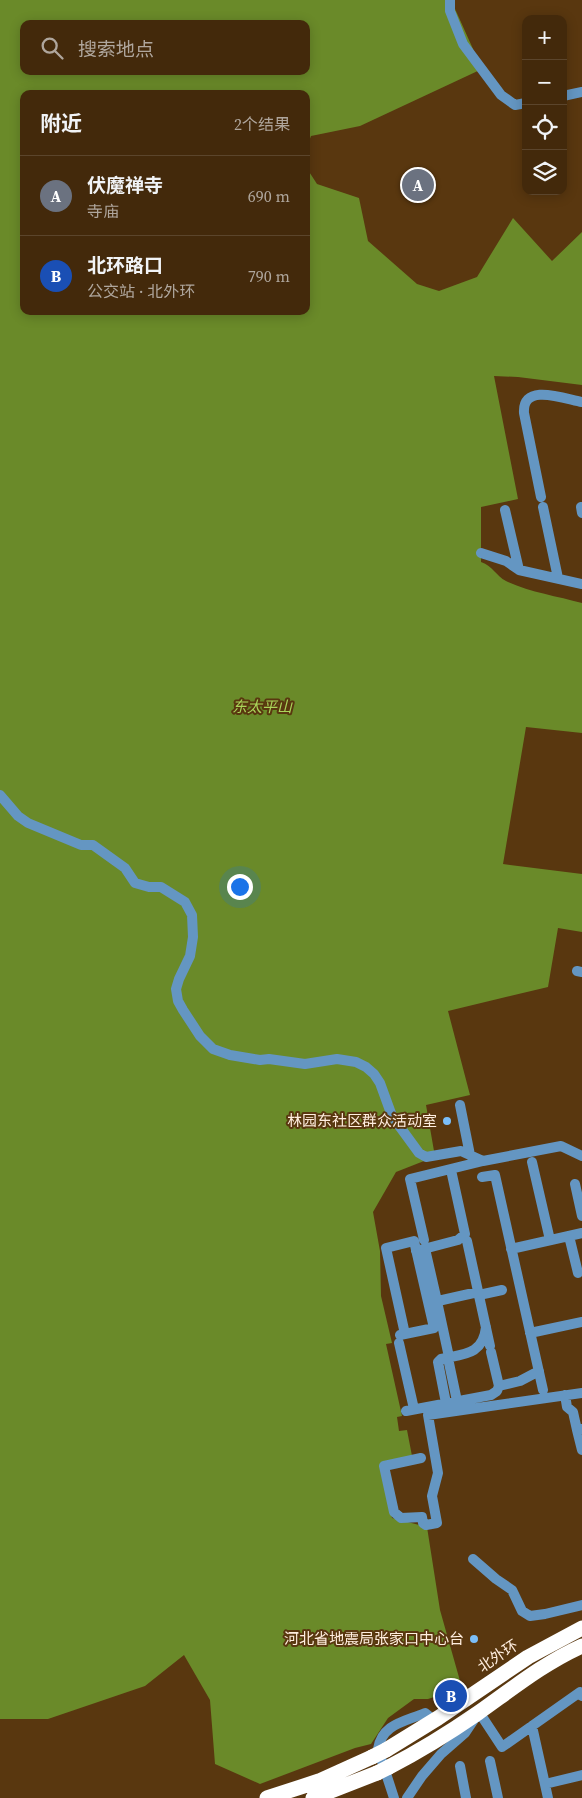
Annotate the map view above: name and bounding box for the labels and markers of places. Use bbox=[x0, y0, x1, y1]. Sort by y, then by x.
pin: A bbox=[402, 166, 434, 204]
place label: 林园东社区群众活动室 bbox=[287, 1110, 437, 1131]
marker: 林园东社区群众活动室 bbox=[441, 1115, 453, 1127]
place label: 河北省地震局张家口中心台 bbox=[284, 1628, 464, 1649]
marker: 河北省地震局张家口中心台 bbox=[468, 1633, 480, 1645]
pin: B bbox=[435, 1677, 467, 1715]

